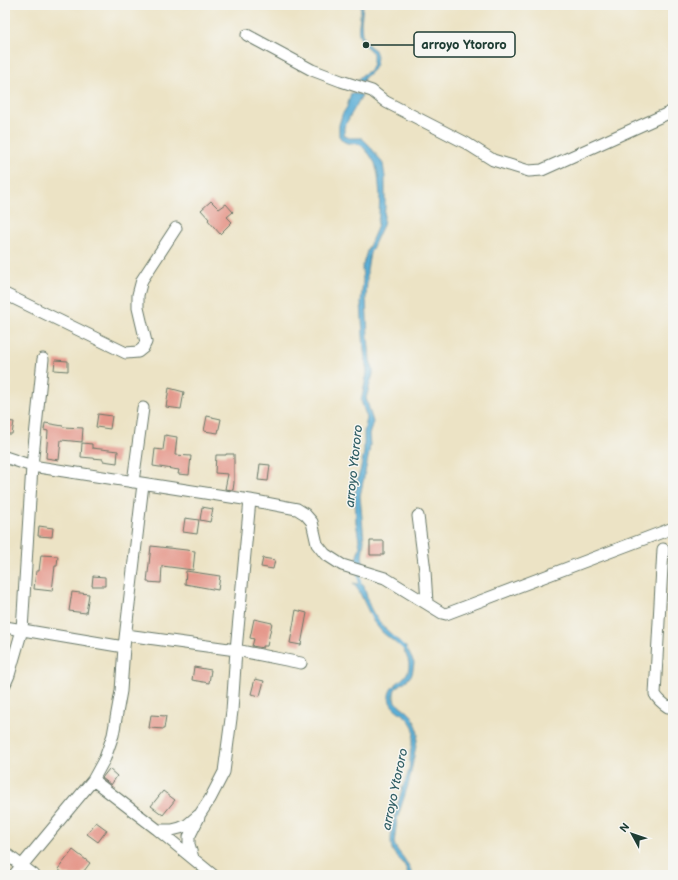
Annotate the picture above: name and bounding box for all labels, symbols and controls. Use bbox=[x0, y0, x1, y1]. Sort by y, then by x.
callout: arroyo Ytororo bbox=[414, 32, 515, 57]
text: arroyo Ytororo bbox=[421, 37, 507, 53]
water label: arroyo Ytororo bbox=[342, 424, 366, 508]
water label: arroyo Ytororo bbox=[379, 747, 412, 832]
north arrow bbox=[612, 814, 652, 854]
text: N bbox=[617, 821, 632, 835]

